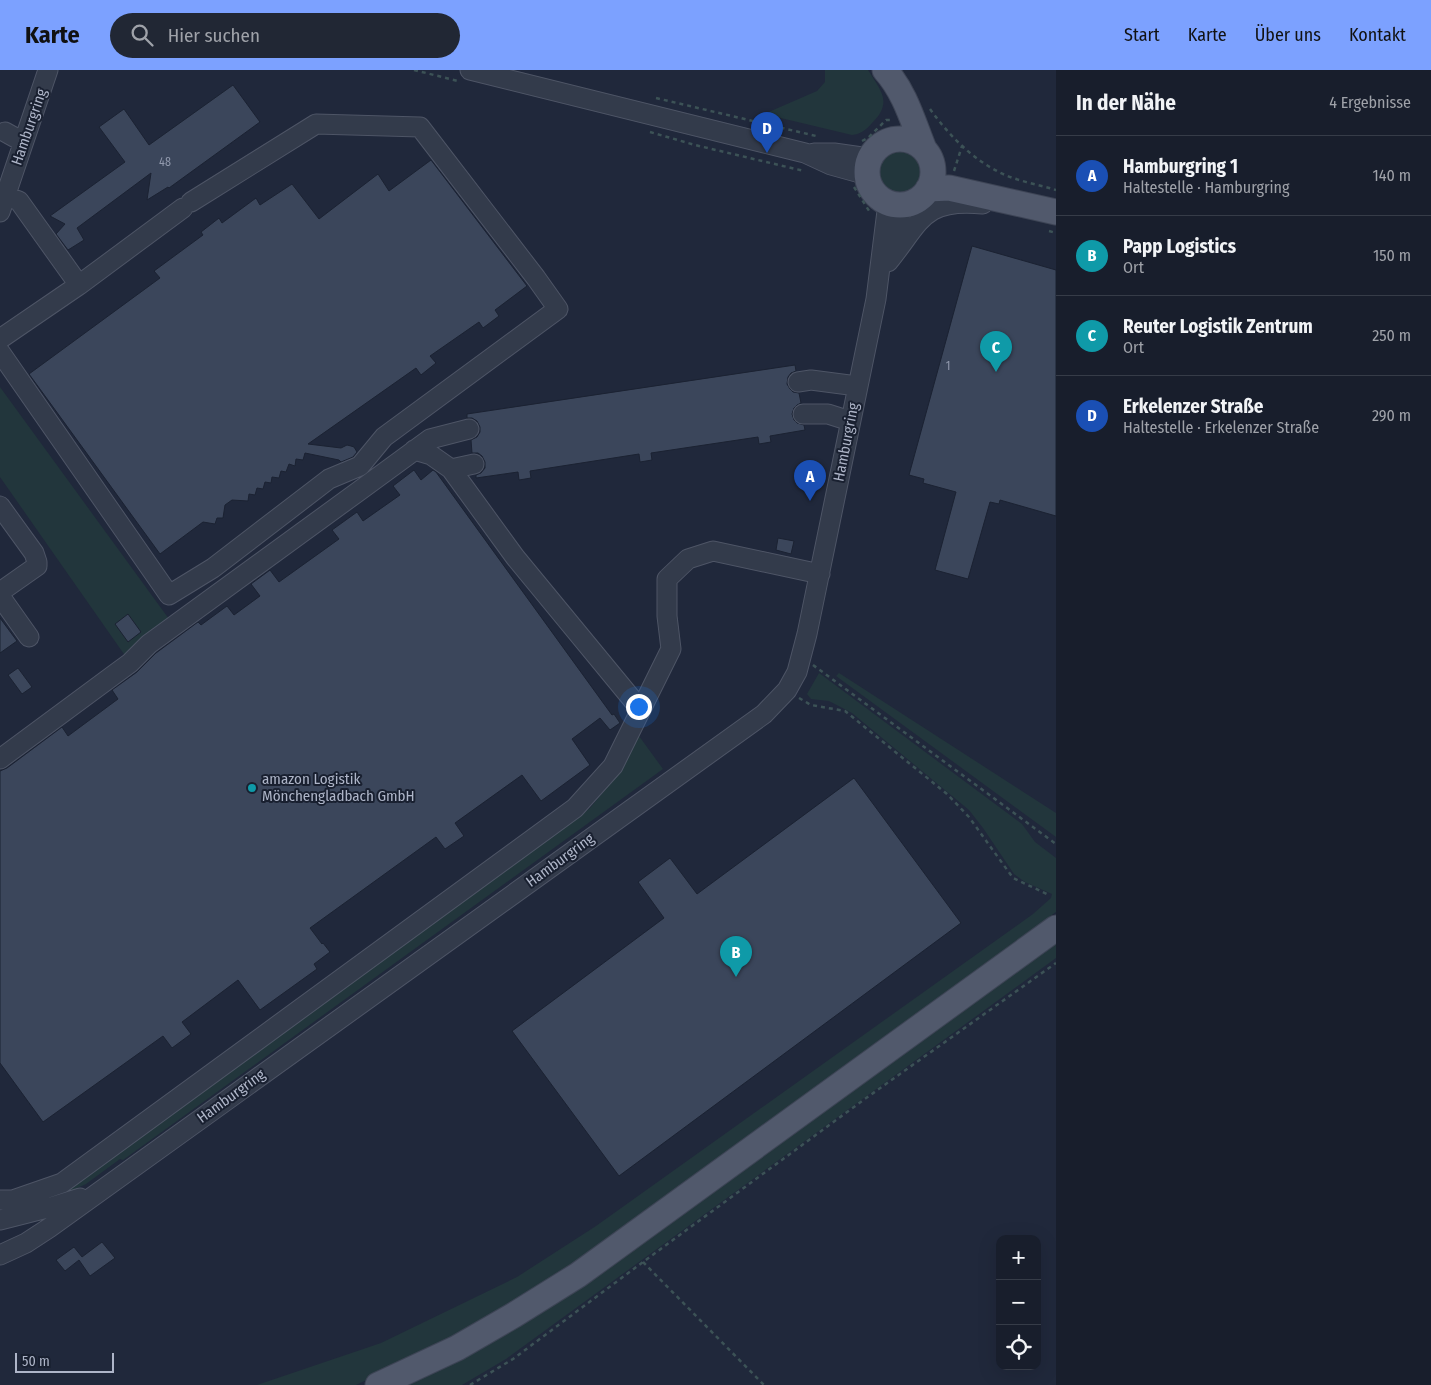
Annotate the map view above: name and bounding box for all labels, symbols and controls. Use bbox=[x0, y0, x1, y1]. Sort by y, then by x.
search box bbox=[110, 13, 460, 58]
text: Karte bbox=[25, 21, 80, 49]
icon: search bbox=[128, 21, 156, 49]
text: Hier suchen bbox=[168, 24, 260, 47]
text: Start bbox=[1124, 24, 1160, 46]
text: Karte bbox=[1188, 24, 1227, 46]
text: Über uns bbox=[1255, 24, 1321, 46]
text: Kontakt bbox=[1349, 24, 1406, 46]
street label: Hamburgring bbox=[7, 86, 51, 168]
text: In der Nähe bbox=[1076, 90, 1176, 116]
text: 4 Ergebnisse bbox=[1329, 93, 1411, 112]
pin: D bbox=[751, 112, 783, 153]
house number: 48 bbox=[159, 155, 171, 169]
text: Hamburgring 1 bbox=[1123, 155, 1238, 178]
text: A bbox=[1088, 166, 1096, 185]
text: 140 m bbox=[1373, 166, 1411, 185]
text: Haltestelle · Hamburgring bbox=[1123, 178, 1290, 197]
text: Papp Logistics bbox=[1123, 235, 1236, 258]
text: B bbox=[1088, 246, 1096, 265]
text: 150 m bbox=[1373, 246, 1411, 265]
text: Ort bbox=[1123, 258, 1144, 277]
text: Reuter Logistik Zentrum bbox=[1123, 315, 1313, 338]
text: C bbox=[1088, 326, 1096, 345]
text: 250 m bbox=[1372, 326, 1411, 345]
pin: C bbox=[980, 331, 1012, 372]
text: Ort bbox=[1123, 338, 1144, 357]
house number: 1 bbox=[946, 359, 950, 373]
text: Erkelenzer Straße bbox=[1123, 395, 1263, 418]
street label: Hamburgring bbox=[830, 401, 862, 483]
text: D bbox=[1087, 406, 1097, 425]
text: 290 m bbox=[1372, 406, 1411, 425]
text: Haltestelle · Erkelenzer Straße bbox=[1123, 418, 1319, 437]
pin: A bbox=[794, 460, 826, 501]
your location bbox=[626, 694, 652, 720]
place label: amazon Logistik Mönchengladbach GmbH bbox=[262, 770, 415, 805]
marker: amazon Logistik Mönchengladbach GmbH bbox=[246, 782, 258, 794]
street label: Hamburgring bbox=[522, 829, 598, 891]
pin: B bbox=[720, 936, 752, 977]
street label: Hamburgring bbox=[193, 1065, 269, 1127]
map controls bbox=[996, 1235, 1041, 1370]
button: + bbox=[996, 1235, 1041, 1280]
button: − bbox=[996, 1280, 1041, 1325]
button: locate bbox=[996, 1325, 1041, 1370]
scale bar bbox=[15, 1350, 114, 1373]
text: 50 m bbox=[22, 1353, 50, 1370]

